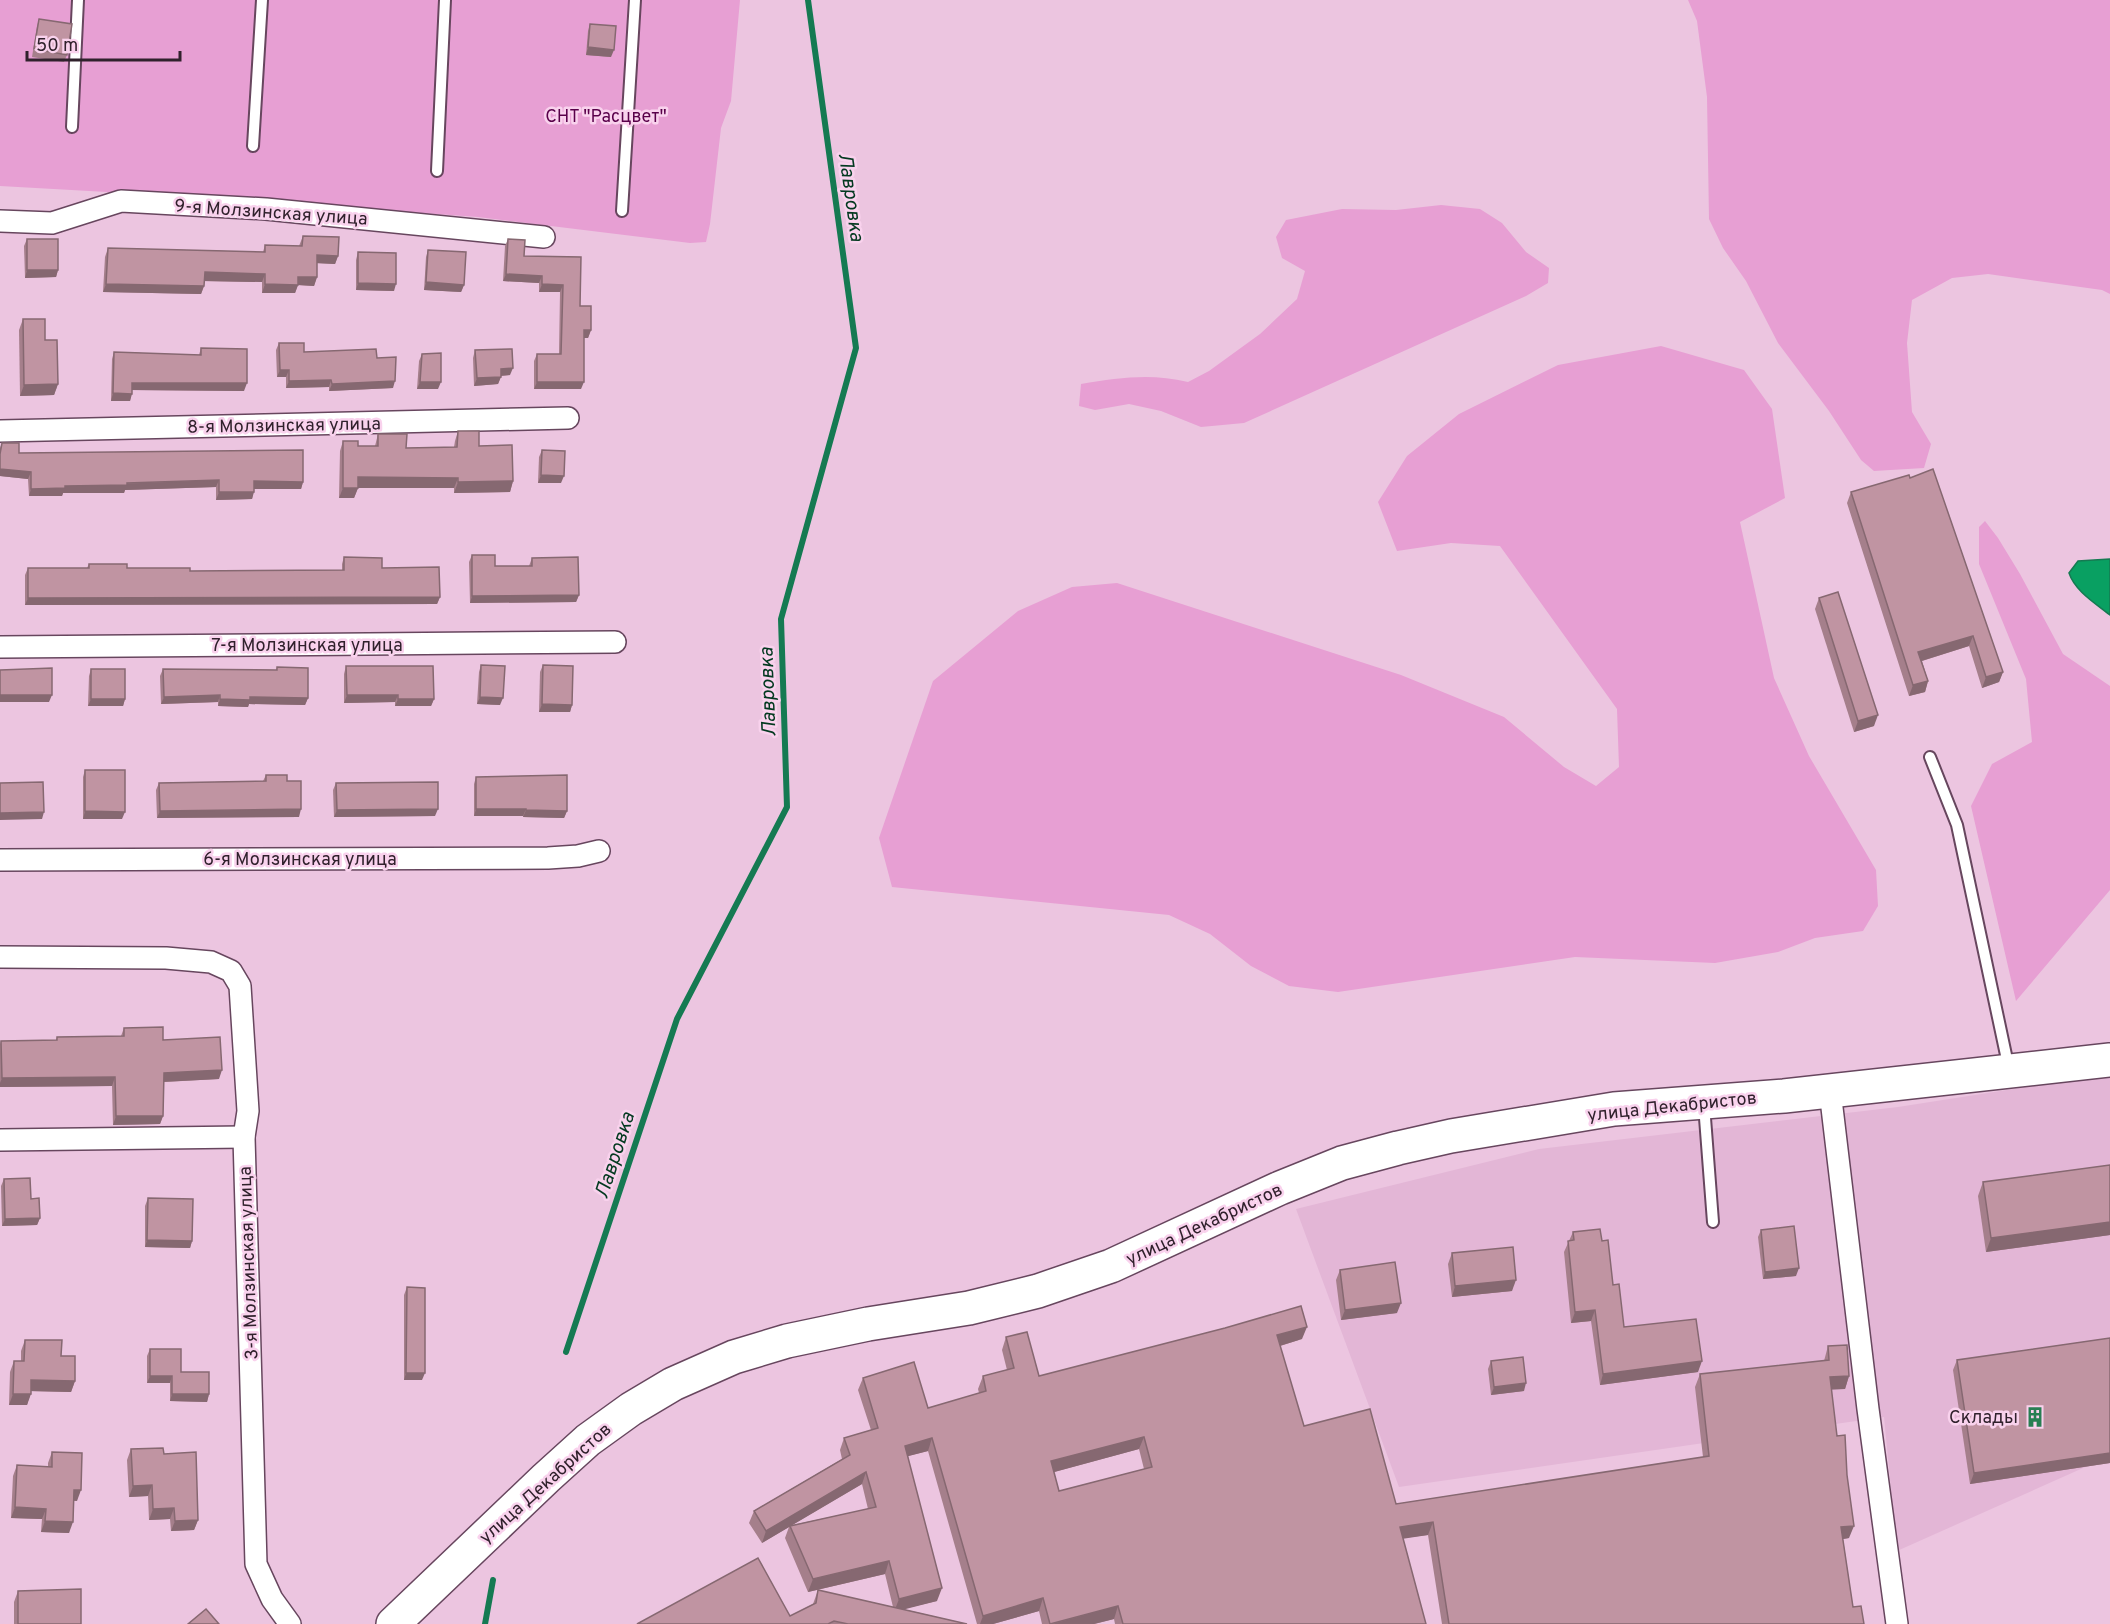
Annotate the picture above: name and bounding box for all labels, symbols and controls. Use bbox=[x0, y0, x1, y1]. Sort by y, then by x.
scale bar bbox=[27, 24, 180, 62]
text: 50 m bbox=[36, 35, 78, 58]
park label: СНТ "Расцвет" bbox=[545, 106, 667, 129]
water label: Лавровка bbox=[831, 151, 869, 244]
street label: 9-я Молзинская улица bbox=[173, 195, 368, 232]
street label: 8-я Молзинская улица bbox=[187, 413, 381, 440]
street label: 7-я Молзинская улица bbox=[211, 635, 403, 658]
water label: Лавровка bbox=[754, 646, 784, 737]
street label: 6-я Молзинская улица bbox=[203, 849, 397, 872]
street label: улица Декабристов bbox=[1586, 1087, 1758, 1128]
water label: Лавровка bbox=[590, 1108, 642, 1202]
street label: 3-я Молзинская улица bbox=[235, 1166, 264, 1360]
street label: улица Декабристов bbox=[1123, 1179, 1287, 1272]
building icon: Склады bbox=[2023, 1405, 2047, 1429]
place label: Склады bbox=[1949, 1407, 2018, 1430]
street label: улица Декабристов bbox=[475, 1419, 617, 1550]

